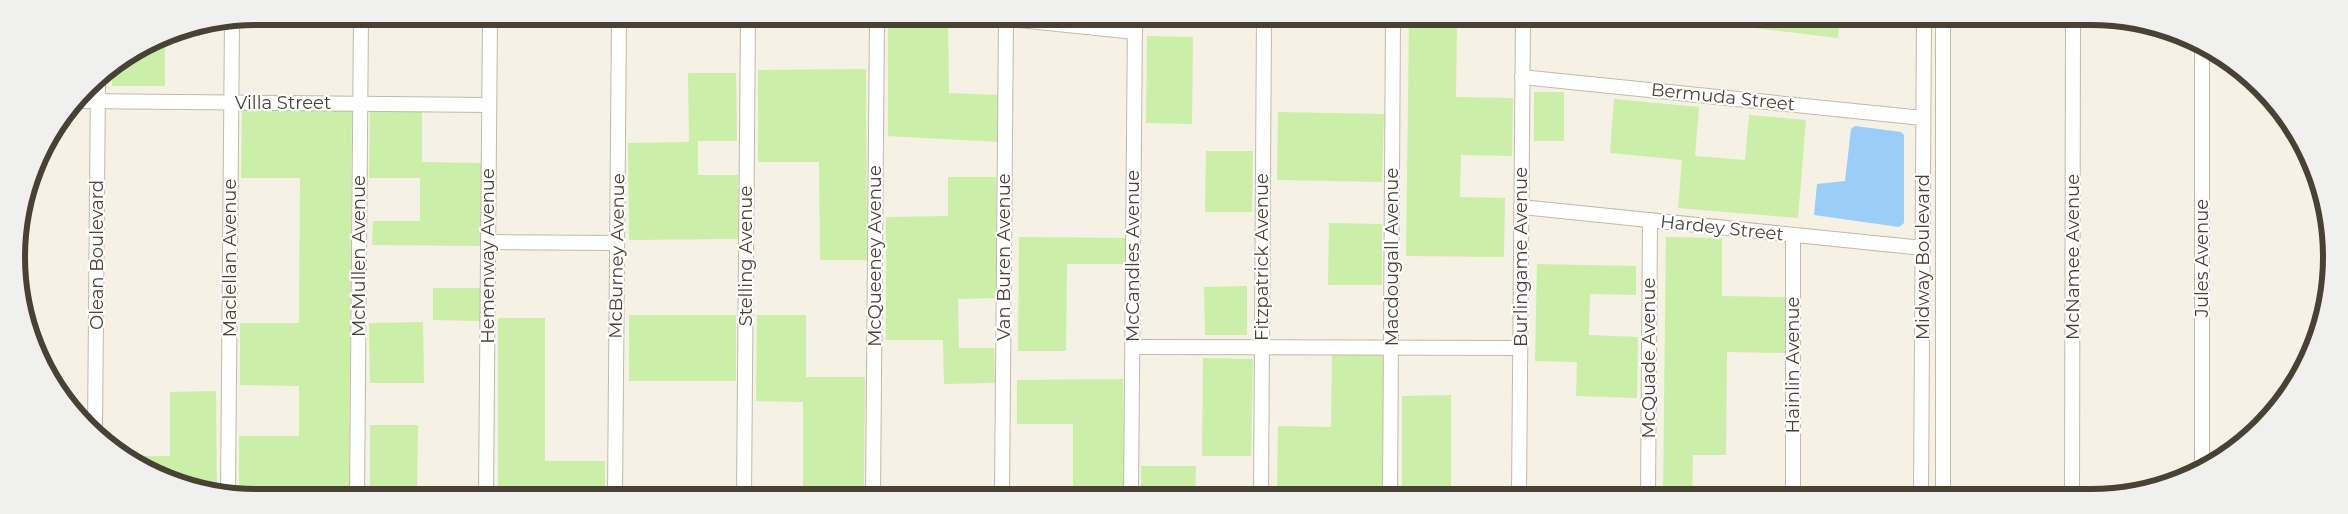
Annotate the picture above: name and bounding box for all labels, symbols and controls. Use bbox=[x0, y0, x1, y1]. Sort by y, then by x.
street label: Bermuda Street bbox=[1650, 78, 1796, 116]
street label: Villa Street bbox=[235, 92, 331, 114]
street label: McQueeney Avenue bbox=[864, 165, 886, 347]
street label: Burlingame Avenue bbox=[1510, 167, 1532, 347]
street label: Hemenway Avenue bbox=[477, 168, 499, 344]
street label: Macdougall Avenue bbox=[1381, 168, 1403, 346]
street label: McCandles Avenue bbox=[1122, 170, 1144, 342]
street label: McBurney Avenue bbox=[605, 173, 629, 339]
street label: Van Buren Avenue bbox=[993, 173, 1015, 341]
street label: Fitzpatrick Avenue bbox=[1251, 173, 1273, 341]
street label: Midway Boulevard bbox=[1912, 174, 1934, 340]
street label: McNamee Avenue bbox=[2062, 174, 2084, 340]
street label: McMullen Avenue bbox=[348, 175, 370, 337]
street label: Maclellan Avenue bbox=[219, 179, 241, 337]
street label: Olean Boulevard bbox=[86, 180, 108, 330]
street label: Stelling Avenue bbox=[735, 186, 757, 326]
street label: Jules Avenue bbox=[2191, 199, 2213, 318]
street label: Hardey Street bbox=[1659, 211, 1785, 245]
street label: McQuade Avenue bbox=[1638, 277, 1660, 438]
street label: Hainlin Avenue bbox=[1782, 296, 1804, 433]

